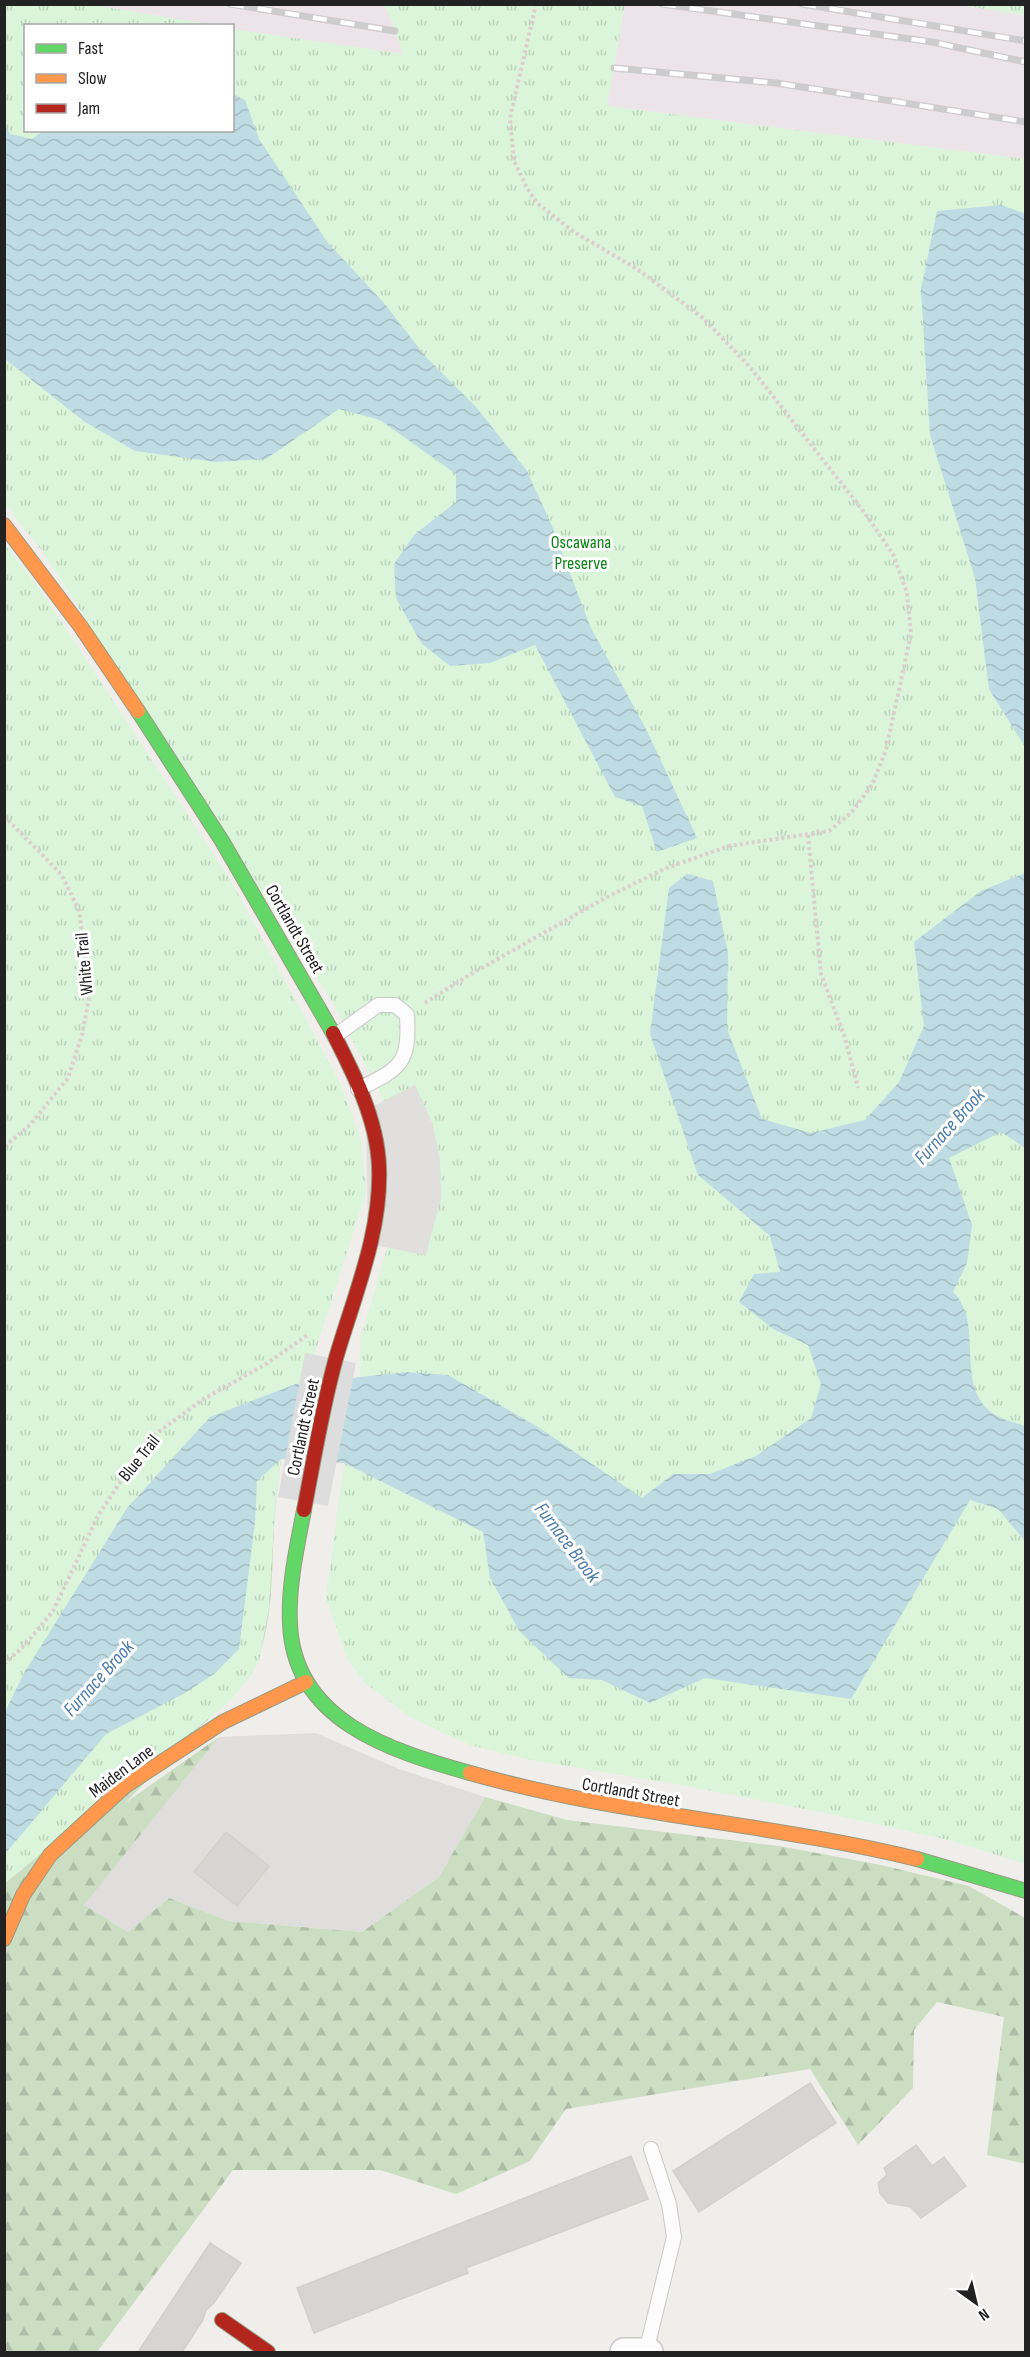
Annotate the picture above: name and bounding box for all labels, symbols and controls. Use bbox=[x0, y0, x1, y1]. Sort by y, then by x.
legend bbox=[24, 24, 234, 132]
text: Fast bbox=[78, 38, 104, 59]
text: Slow bbox=[78, 68, 107, 89]
text: Jam bbox=[77, 98, 100, 119]
park label: Oscawana Preserve bbox=[551, 532, 611, 574]
street label: Cortlandt Street bbox=[261, 881, 329, 978]
street label: White Trail bbox=[71, 932, 98, 996]
water label: Furnace Brook bbox=[909, 1083, 990, 1170]
street label: Cortlandt Street bbox=[283, 1376, 324, 1478]
street label: Blue Trail bbox=[114, 1431, 164, 1486]
water label: Furnace Brook bbox=[529, 1498, 605, 1588]
water label: Furnace Brook bbox=[58, 1635, 139, 1722]
street label: Maiden Lane bbox=[85, 1741, 157, 1802]
street label: Cortlandt Street bbox=[580, 1774, 682, 1811]
north arrow bbox=[946, 2273, 1006, 2333]
text: N bbox=[975, 2304, 992, 2324]

